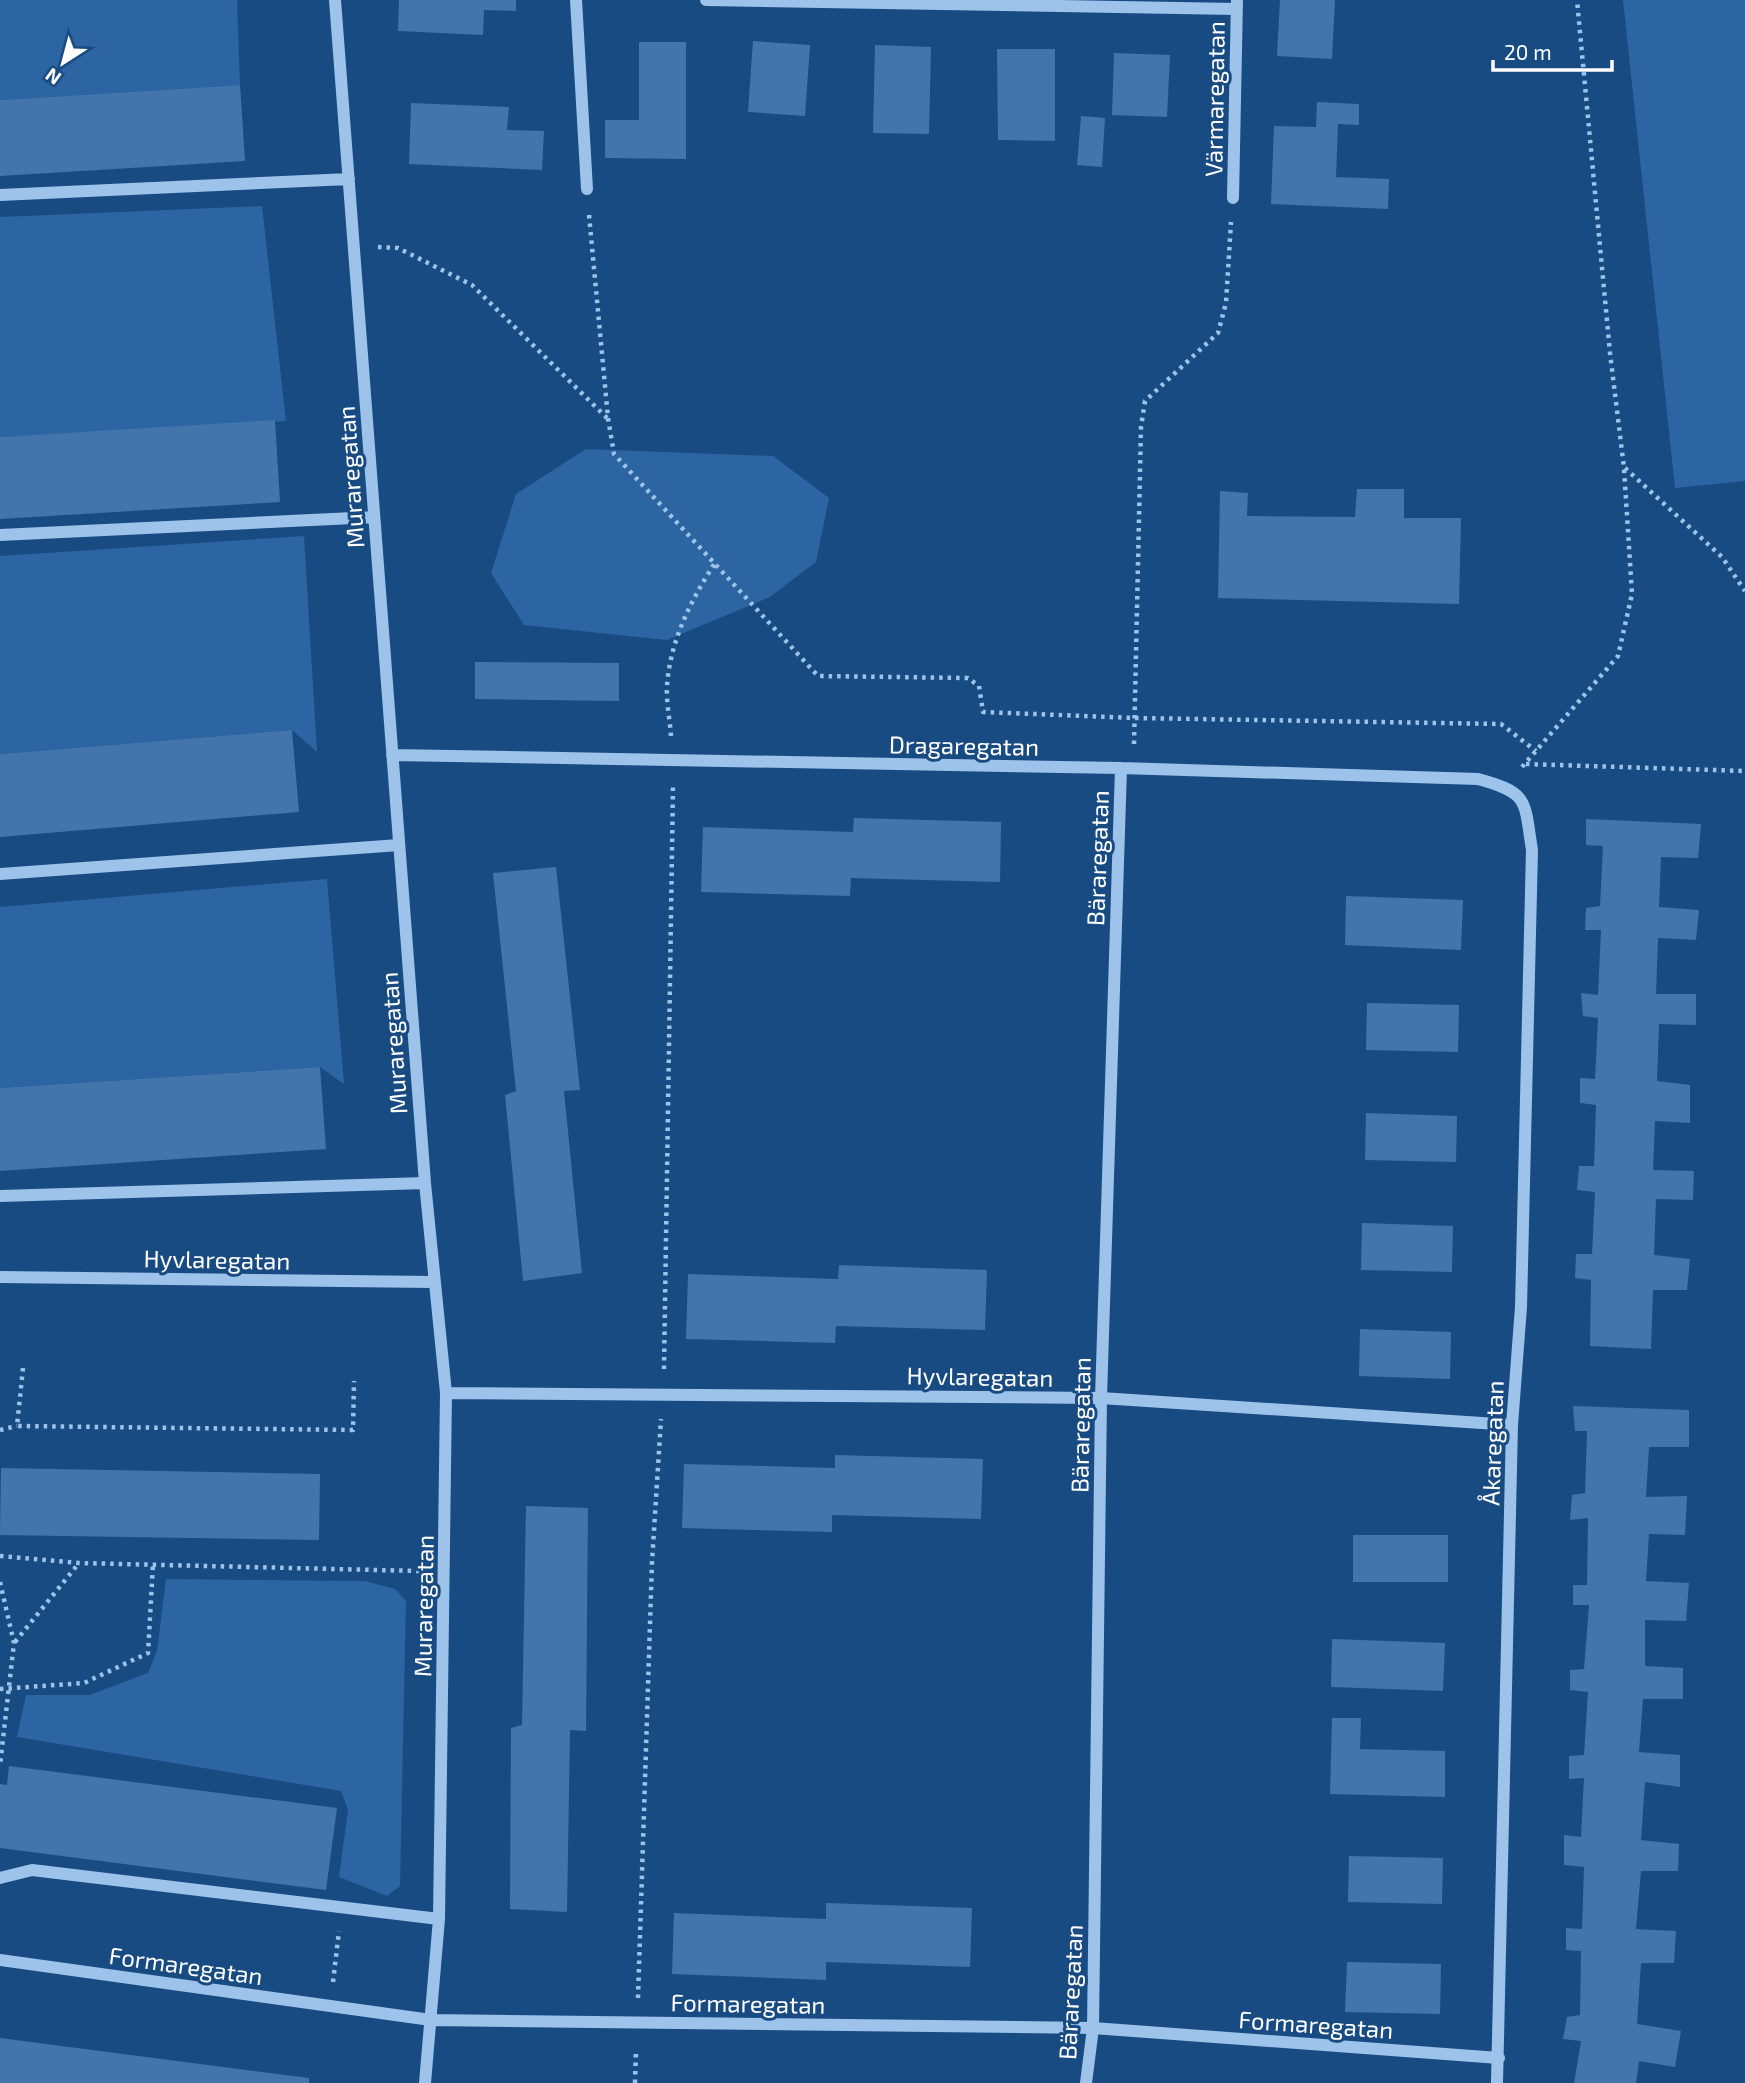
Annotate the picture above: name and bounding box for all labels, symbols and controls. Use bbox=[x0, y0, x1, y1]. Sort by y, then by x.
street label: Värmaregatan bbox=[1198, 21, 1230, 177]
north arrow bbox=[28, 28, 98, 98]
scale bar bbox=[1493, 28, 1612, 72]
text: 20 m bbox=[1504, 39, 1552, 64]
text: N bbox=[40, 64, 65, 90]
street label: Muraregatan bbox=[331, 405, 369, 549]
street label: Dragaregatan bbox=[889, 729, 1039, 761]
street label: Bäraregatan bbox=[1080, 790, 1114, 926]
street label: Muraregatan bbox=[374, 971, 412, 1115]
street label: Hyvlaregatan bbox=[143, 1243, 291, 1275]
street label: Bäraregatan bbox=[1064, 1357, 1096, 1493]
street label: Hyvlaregatan bbox=[906, 1360, 1054, 1392]
street label: Åkaregatan bbox=[1475, 1380, 1509, 1506]
street label: Muraregatan bbox=[407, 1535, 439, 1677]
street label: Bäraregatan bbox=[1052, 1923, 1088, 2061]
street label: Formaregatan bbox=[107, 1940, 265, 1990]
street label: Formaregatan bbox=[670, 1987, 826, 2019]
street label: Formaregatan bbox=[1238, 2004, 1394, 2044]

